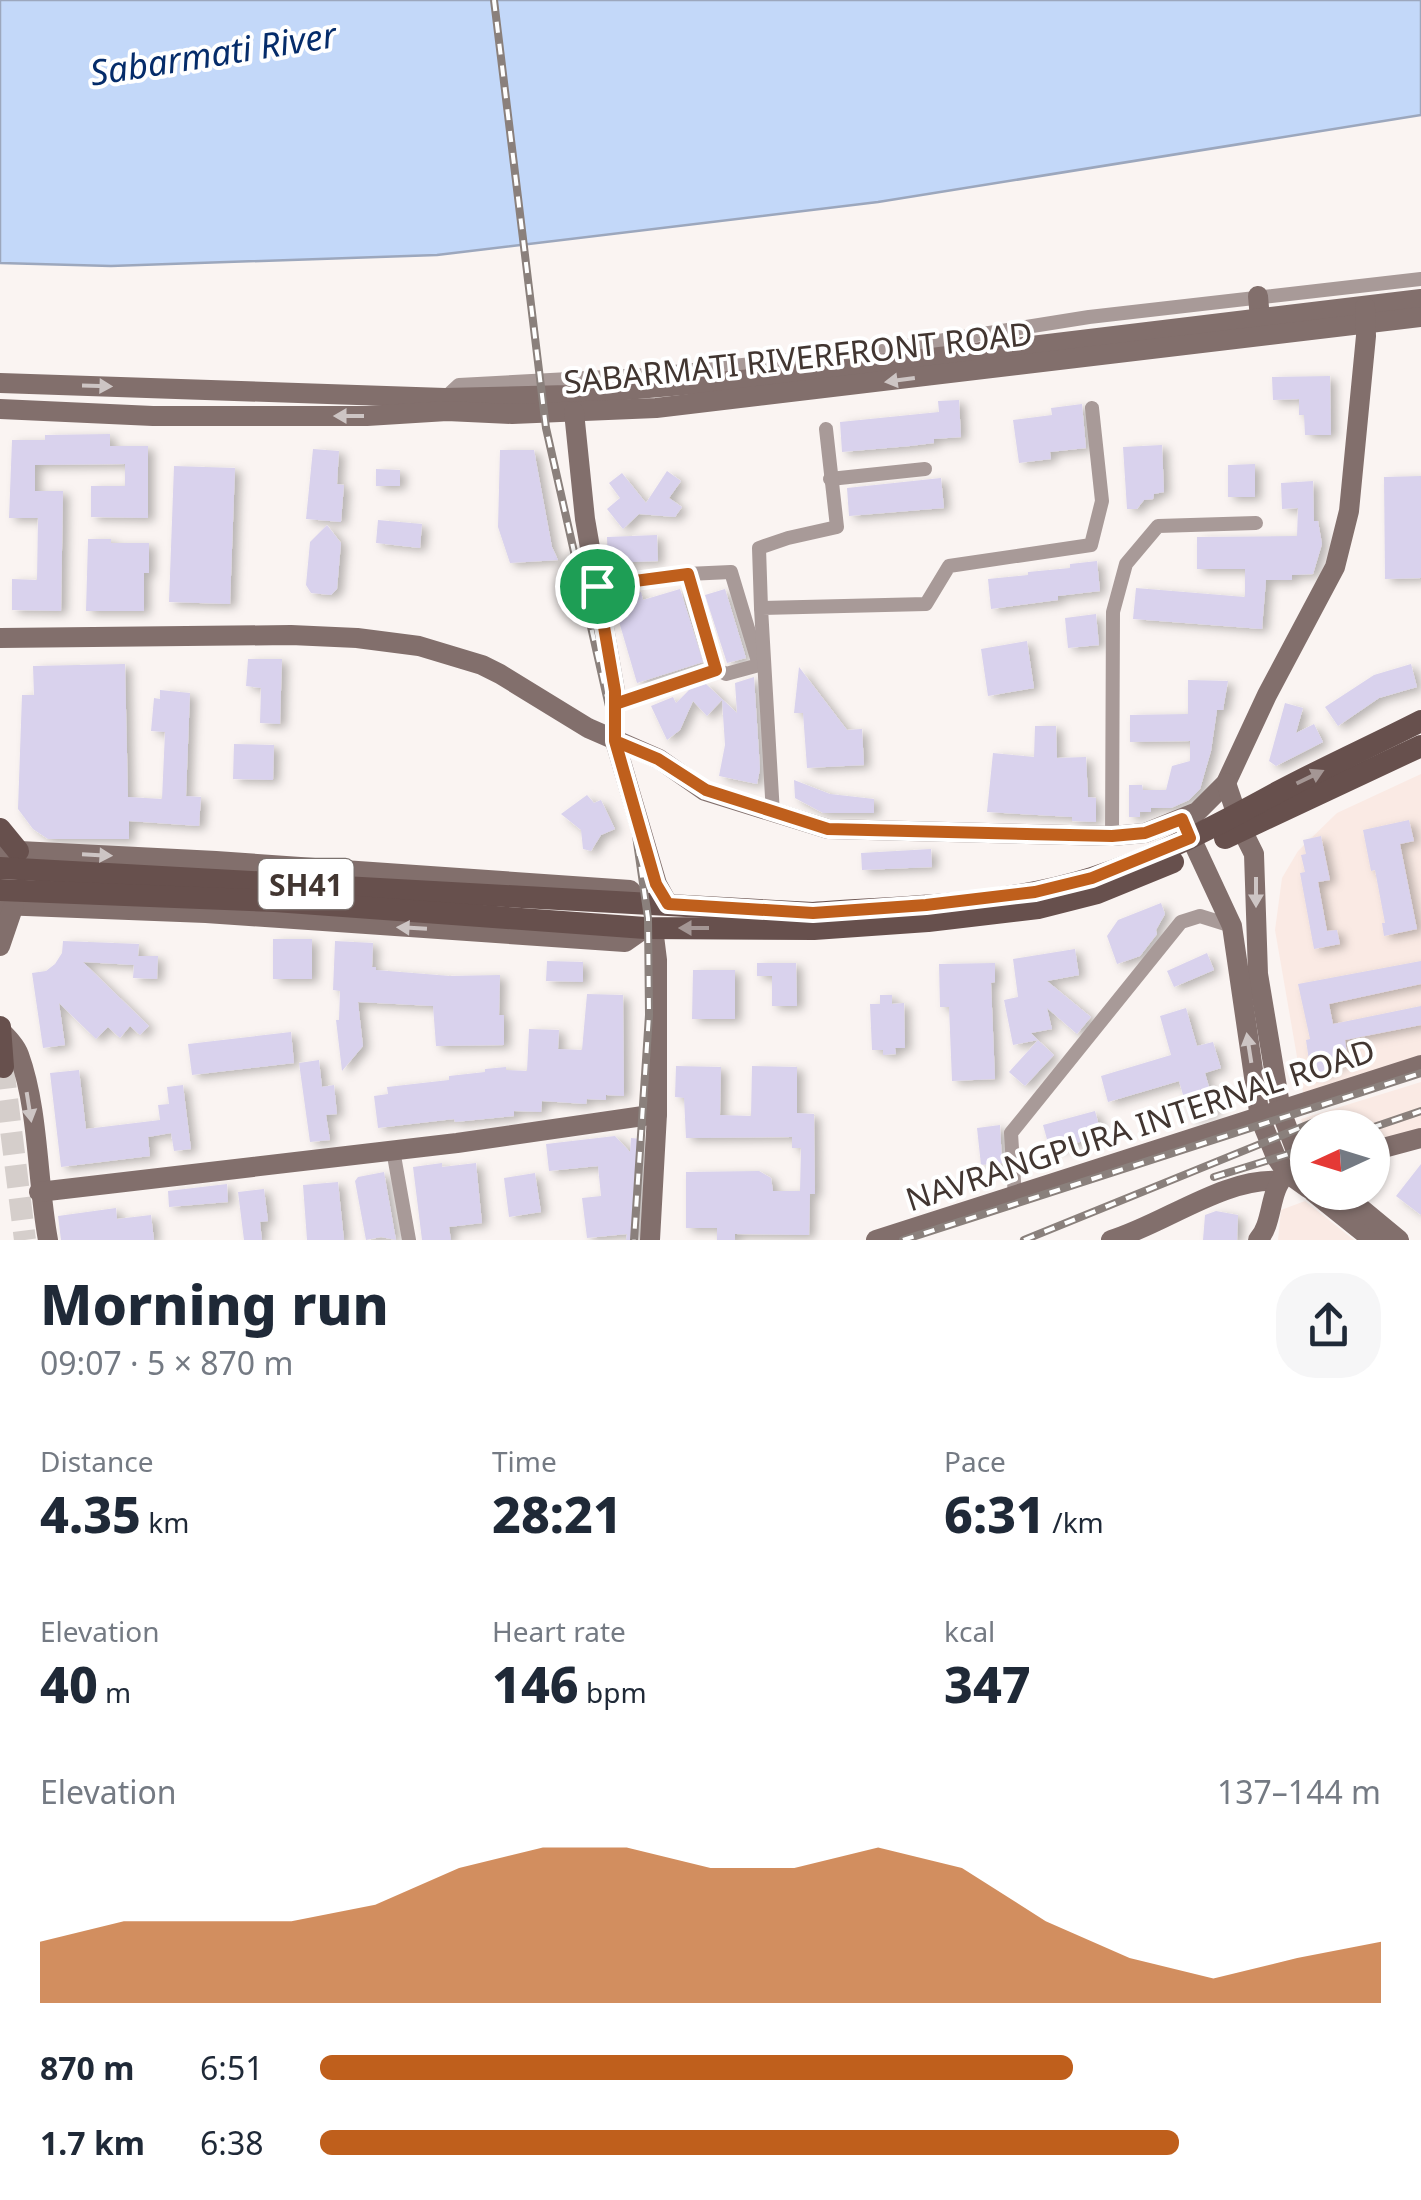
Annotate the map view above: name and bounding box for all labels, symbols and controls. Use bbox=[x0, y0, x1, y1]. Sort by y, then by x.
water label: Sabarmati River bbox=[86, 10, 342, 96]
street label: SABARMATI RIVERFRONT ROAD bbox=[562, 311, 1034, 403]
one-way arrow bbox=[883, 372, 915, 388]
one-way arrow bbox=[82, 378, 114, 394]
one-way arrow bbox=[333, 408, 365, 424]
pin bbox=[555, 544, 640, 629]
icon: arrive bbox=[570, 559, 625, 614]
one-way arrow bbox=[1295, 768, 1324, 785]
one-way arrow bbox=[82, 847, 114, 863]
road number: SH41 bbox=[258, 859, 354, 909]
one-way arrow bbox=[1248, 876, 1264, 908]
one-way arrow bbox=[396, 920, 428, 936]
one-way arrow bbox=[677, 920, 709, 936]
street label: NAVRANGPURA INTERNAL ROAD bbox=[900, 1028, 1380, 1220]
one-way arrow bbox=[1240, 1032, 1256, 1063]
one-way arrow bbox=[22, 1092, 38, 1124]
north arrow bbox=[1290, 1110, 1390, 1210]
map controls bbox=[1290, 1110, 1390, 1210]
text: Morning run bbox=[40, 1266, 389, 1341]
button: share bbox=[1276, 1273, 1381, 1378]
text: 09:07 · 5 × 870 m bbox=[40, 1341, 293, 1384]
text: Distance bbox=[40, 1442, 153, 1480]
text: Time bbox=[492, 1442, 557, 1480]
text: Pace bbox=[944, 1442, 1006, 1480]
text: 4.35 bbox=[40, 1480, 141, 1548]
text: 28:21 bbox=[492, 1480, 622, 1548]
text: 6:31 bbox=[944, 1480, 1045, 1548]
text: km bbox=[141, 1503, 189, 1541]
text: /km bbox=[1045, 1503, 1104, 1541]
text: Elevation bbox=[40, 1612, 160, 1650]
text: Heart rate bbox=[492, 1612, 626, 1650]
text: kcal bbox=[944, 1612, 995, 1650]
text: 40 bbox=[40, 1650, 98, 1718]
text: 146 bbox=[492, 1650, 579, 1718]
text: 347 bbox=[944, 1650, 1031, 1718]
text: m bbox=[98, 1673, 131, 1711]
text: bpm bbox=[579, 1673, 647, 1711]
text: Elevation bbox=[40, 1770, 177, 1813]
text: 137–144 m bbox=[1217, 1770, 1381, 1813]
text: 870 m bbox=[40, 2046, 134, 2089]
text: 6:51 bbox=[200, 2046, 264, 2089]
text: 1.7 km bbox=[40, 2121, 145, 2164]
text: 6:38 bbox=[200, 2121, 264, 2164]

